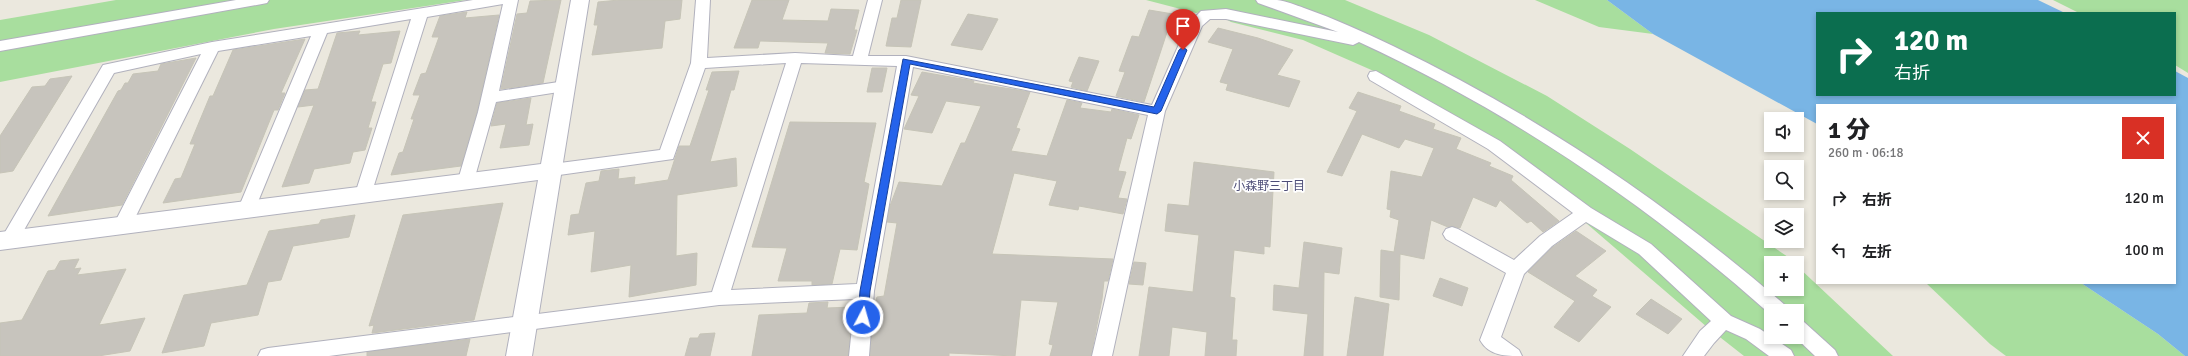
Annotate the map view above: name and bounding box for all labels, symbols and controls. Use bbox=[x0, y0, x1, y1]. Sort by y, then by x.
pin bbox=[1166, 9, 1200, 50]
icon: arrive bbox=[1172, 15, 1194, 37]
text: 120 m bbox=[1894, 24, 1968, 58]
icon: right bbox=[1828, 28, 1880, 80]
text: 右折 bbox=[1894, 62, 1930, 84]
map controls bbox=[1764, 112, 1804, 344]
button: sound bbox=[1764, 112, 1804, 152]
text: 1 分 bbox=[1828, 115, 1870, 145]
button: close bbox=[2122, 117, 2164, 159]
text: 260 m · 06:18 bbox=[1828, 145, 1904, 161]
button: search bbox=[1764, 160, 1804, 200]
district label: 小森野三丁目 bbox=[1233, 179, 1305, 194]
icon: right bbox=[1828, 187, 1850, 209]
text: 120 m bbox=[2124, 189, 2164, 207]
text: 右折 bbox=[1862, 191, 1892, 209]
button: layers bbox=[1764, 208, 1804, 248]
icon: left bbox=[1828, 239, 1850, 261]
text: 100 m bbox=[2124, 241, 2164, 259]
text: 左折 bbox=[1862, 243, 1892, 261]
button: + bbox=[1764, 256, 1804, 296]
position arrow bbox=[842, 296, 884, 338]
button: − bbox=[1764, 304, 1804, 344]

